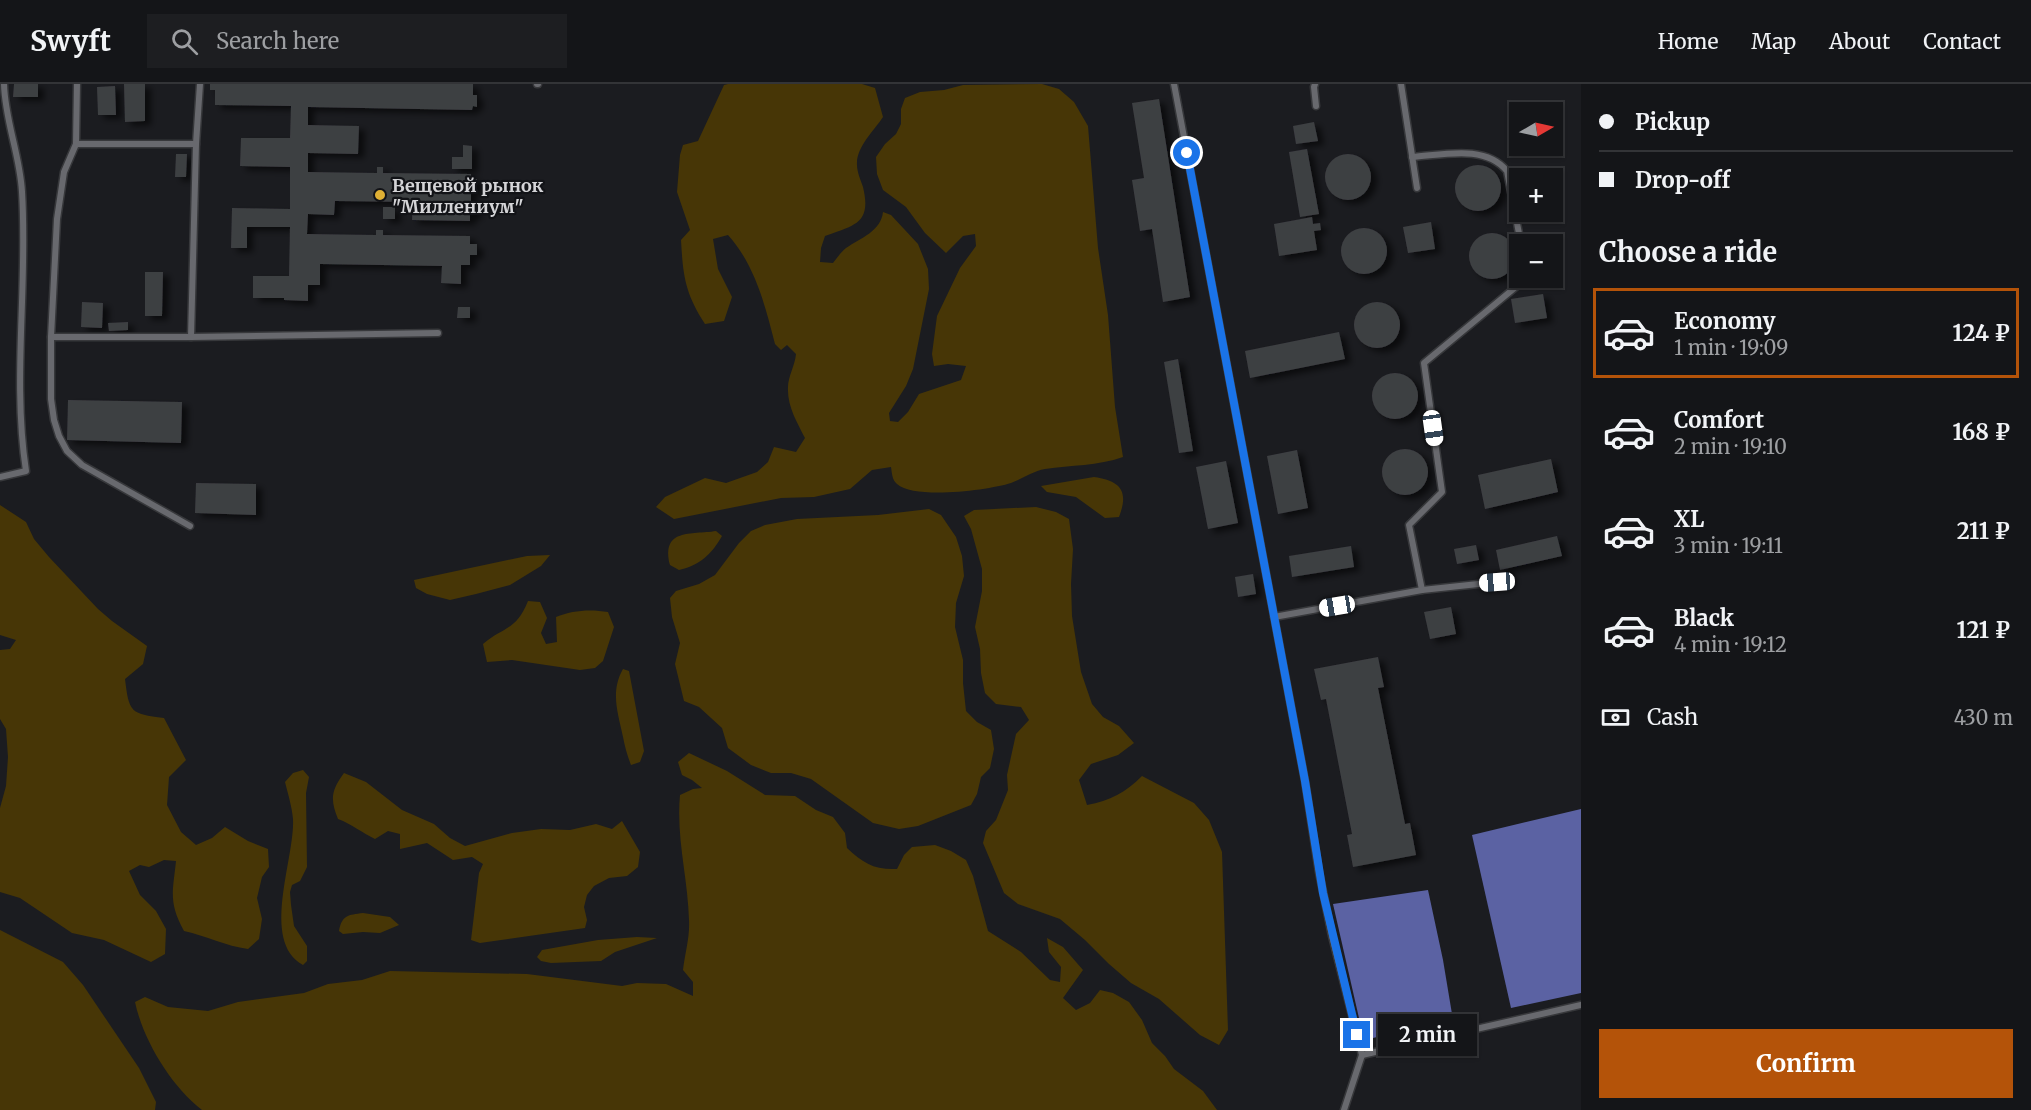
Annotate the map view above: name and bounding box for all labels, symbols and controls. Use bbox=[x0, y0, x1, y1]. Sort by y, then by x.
search box bbox=[147, 14, 567, 68]
text: Swyft bbox=[30, 23, 111, 59]
icon: search bbox=[168, 25, 201, 58]
text: Search here bbox=[216, 27, 339, 55]
text: Home bbox=[1658, 28, 1718, 55]
text: Map bbox=[1751, 28, 1796, 55]
text: About bbox=[1829, 28, 1890, 55]
text: Contact bbox=[1923, 28, 2001, 55]
north arrow bbox=[1509, 102, 1563, 156]
map controls bbox=[1509, 102, 1563, 288]
text: Pickup bbox=[1635, 108, 1710, 136]
route start bbox=[1173, 139, 1200, 166]
text: Drop-off bbox=[1635, 166, 1730, 194]
button: + bbox=[1509, 168, 1563, 222]
place label: Вещевой рынок "Миллениум" bbox=[392, 174, 544, 218]
marker: Вещевой рынок "Миллениум" bbox=[373, 188, 387, 202]
button: − bbox=[1509, 234, 1563, 288]
text: Choose a ride bbox=[1599, 235, 1777, 269]
icon: car bbox=[1602, 306, 1656, 360]
text: Economy bbox=[1674, 307, 1775, 335]
text: 124 ₽ bbox=[1952, 319, 2010, 347]
text: 1 min · 19:09 bbox=[1674, 335, 1788, 360]
icon: car bbox=[1602, 405, 1656, 459]
text: Comfort bbox=[1674, 406, 1764, 434]
car bbox=[1422, 409, 1444, 447]
text: 168 ₽ bbox=[1952, 418, 2010, 446]
text: 2 min · 19:10 bbox=[1674, 434, 1787, 459]
icon: car bbox=[1602, 504, 1656, 558]
text: XL bbox=[1674, 505, 1704, 533]
text: 211 ₽ bbox=[1957, 517, 2010, 545]
text: 3 min · 19:11 bbox=[1674, 533, 1783, 558]
car bbox=[1478, 572, 1516, 592]
car bbox=[1318, 594, 1356, 618]
icon: car bbox=[1602, 603, 1656, 657]
text: Black bbox=[1674, 604, 1734, 632]
text: 121 ₽ bbox=[1956, 616, 2010, 644]
text: 4 min · 19:12 bbox=[1674, 632, 1787, 657]
icon: cash bbox=[1599, 701, 1632, 734]
text: Cash bbox=[1647, 703, 1698, 731]
text: 430 m bbox=[1954, 705, 2013, 730]
callout: 2 min bbox=[1378, 1014, 1477, 1056]
route end bbox=[1343, 1021, 1370, 1048]
text: 2 min bbox=[1399, 1022, 1456, 1047]
button: Confirm bbox=[1599, 1029, 2013, 1098]

